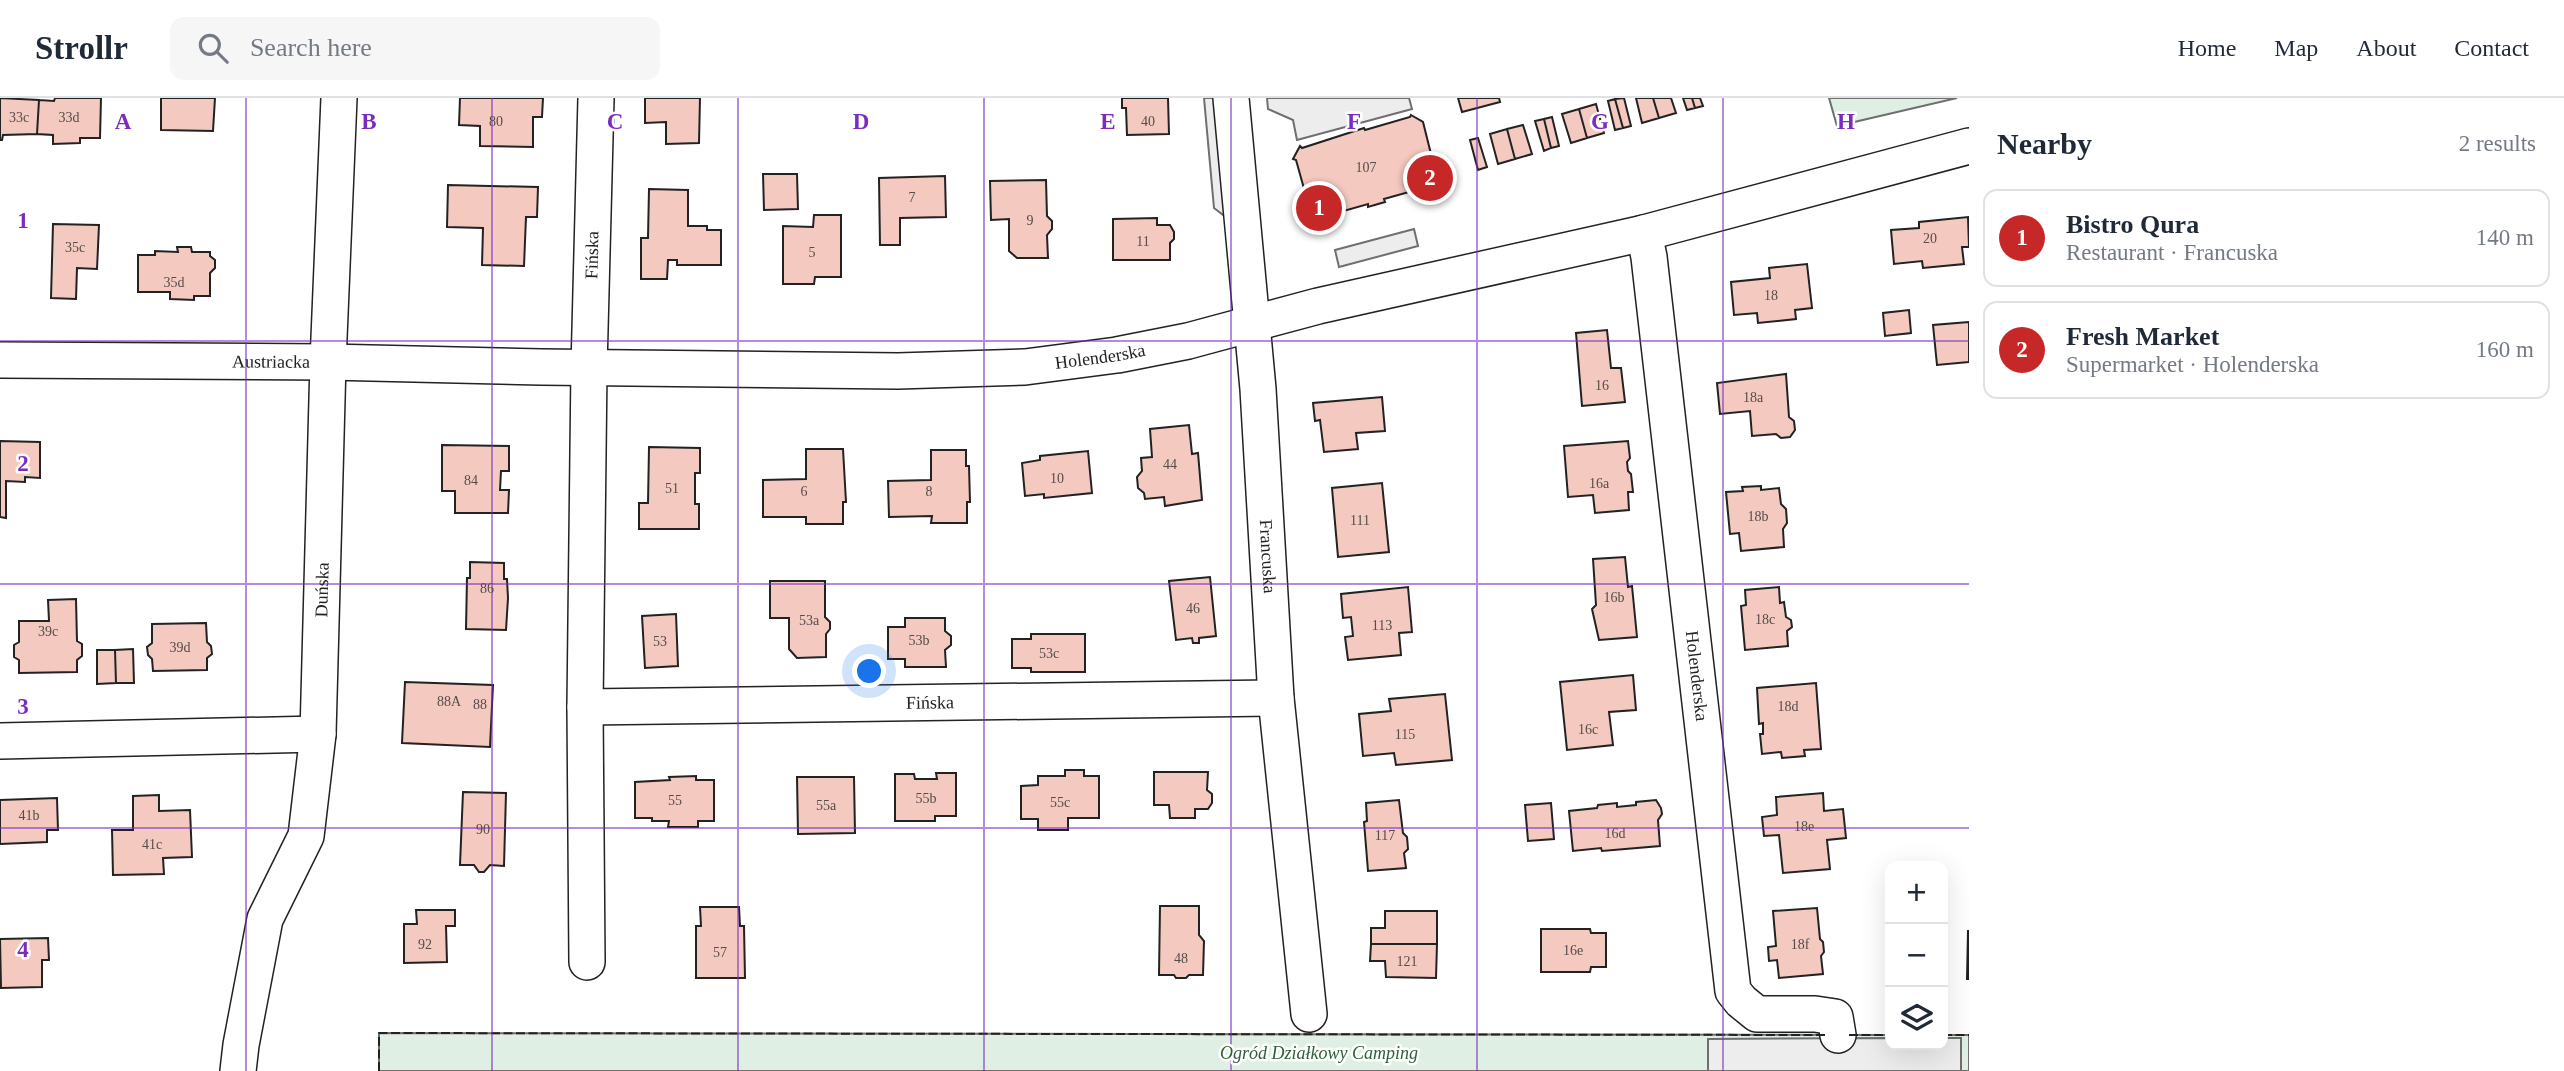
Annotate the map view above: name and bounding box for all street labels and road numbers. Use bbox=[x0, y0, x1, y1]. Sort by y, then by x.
street label: Fińska bbox=[581, 231, 603, 279]
street label: Holenderska bbox=[1054, 340, 1147, 373]
street label: Austriacka bbox=[232, 351, 310, 372]
street label: Francuska bbox=[1256, 519, 1280, 594]
street label: Duńska bbox=[311, 562, 333, 618]
street label: Holenderska bbox=[1682, 629, 1712, 722]
street label: Fińska bbox=[906, 692, 954, 713]

